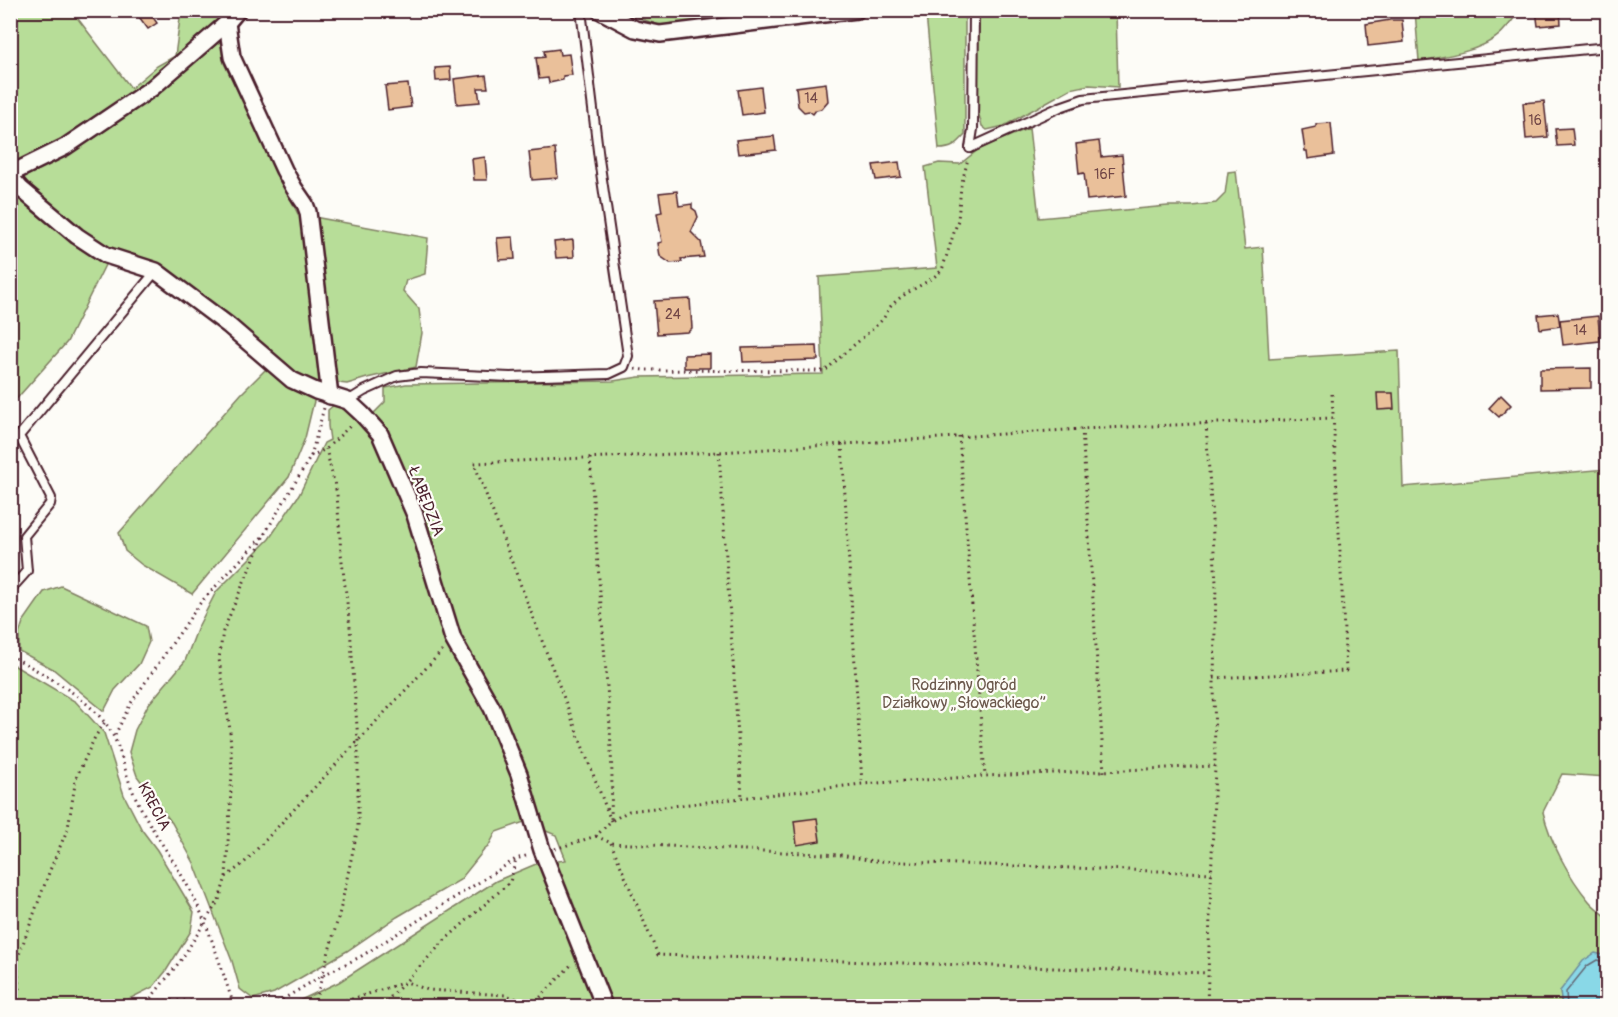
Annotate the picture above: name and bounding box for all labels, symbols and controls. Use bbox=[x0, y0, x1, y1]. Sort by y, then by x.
house number: 14 bbox=[804, 90, 818, 107]
house number: 16 bbox=[1528, 112, 1542, 129]
house number: 16F bbox=[1094, 166, 1116, 183]
house number: 24 bbox=[665, 306, 681, 323]
house number: 14 bbox=[1573, 322, 1587, 339]
street label: ŁABĘDZIA bbox=[403, 463, 448, 539]
park label: Rodzinny Ogród Działkowy „Słowackiego” bbox=[882, 675, 1046, 713]
street label: KRECIA bbox=[133, 779, 175, 834]

